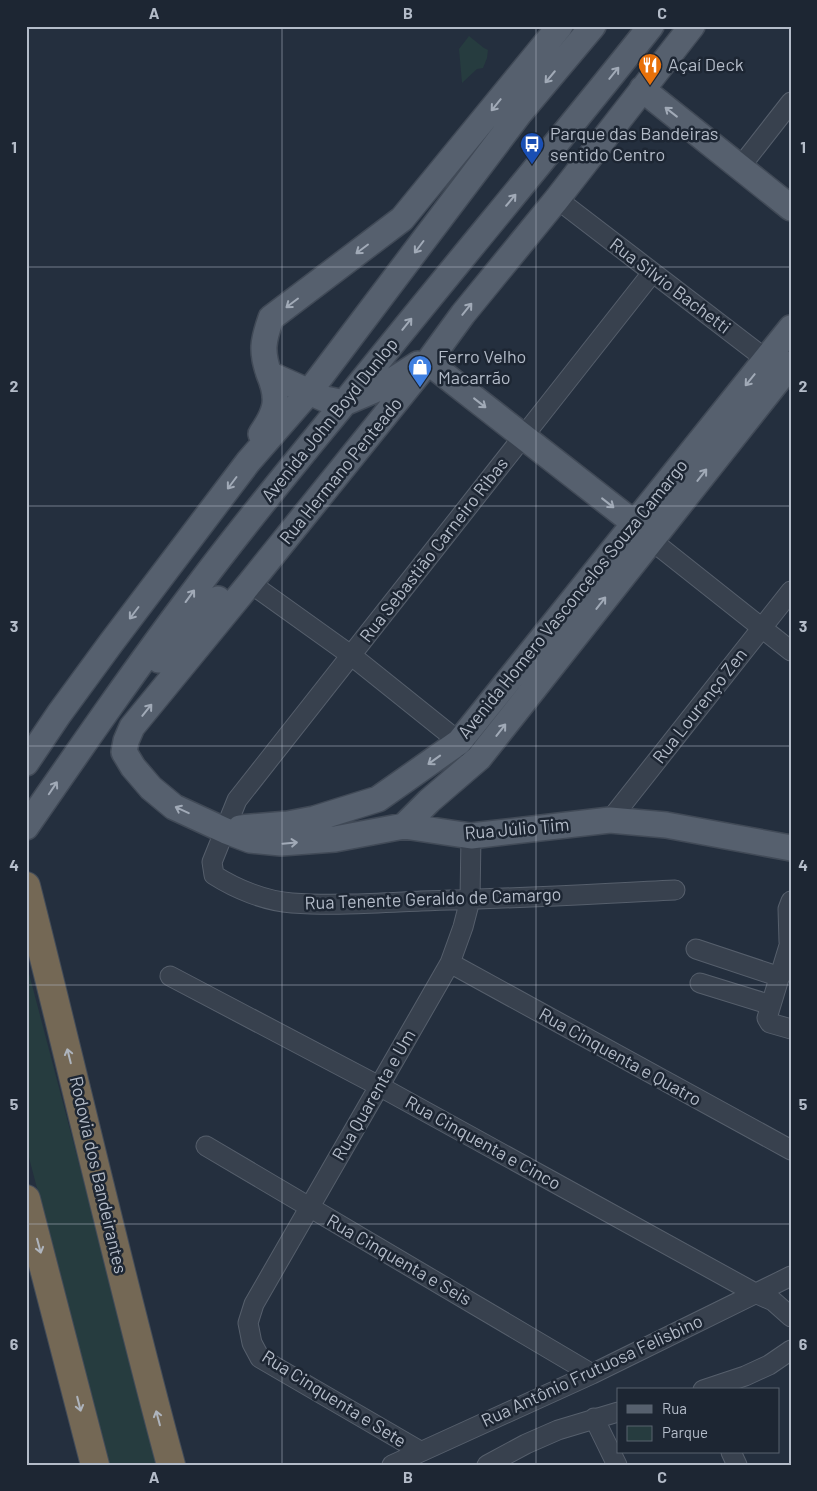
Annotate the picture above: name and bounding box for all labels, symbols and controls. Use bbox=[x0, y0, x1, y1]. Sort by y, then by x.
text: A bbox=[149, 3, 160, 22]
text: B bbox=[403, 3, 413, 22]
text: C bbox=[657, 3, 667, 22]
restaurant icon: Açaí Deck bbox=[637, 52, 663, 86]
place label: Açaí Deck bbox=[668, 53, 744, 75]
one-way arrow bbox=[608, 67, 619, 80]
one-way arrow bbox=[545, 70, 556, 83]
one-way arrow bbox=[491, 98, 502, 111]
one-way arrow bbox=[665, 106, 678, 117]
place label: Parque das Bandeiras sentido Centro bbox=[550, 122, 719, 165]
bus stop icon: Parque das Bandeiras sentido Centro bbox=[519, 131, 545, 165]
text: 1 bbox=[11, 137, 17, 156]
text: 1 bbox=[800, 137, 806, 156]
one-way arrow bbox=[506, 193, 517, 206]
street label: Rua Silvio Bachetti bbox=[606, 233, 735, 338]
one-way arrow bbox=[413, 240, 424, 253]
one-way arrow bbox=[355, 244, 369, 254]
one-way arrow bbox=[286, 297, 299, 308]
one-way arrow bbox=[462, 302, 473, 315]
one-way arrow bbox=[402, 318, 413, 331]
street label: Avenida John Boyd Dunlop bbox=[256, 333, 402, 506]
place label: Ferro Velho Macarrão bbox=[438, 345, 526, 388]
shop icon: Ferro Velho Macarrão bbox=[407, 354, 433, 388]
one-way arrow bbox=[744, 373, 755, 386]
text: 2 bbox=[10, 376, 19, 395]
text: 2 bbox=[799, 376, 808, 395]
street label: Rua Hermano Penteado bbox=[274, 392, 406, 548]
one-way arrow bbox=[473, 397, 486, 408]
street label: Rua Sebastião Carneiro Ribas bbox=[354, 453, 512, 646]
street label: Avenida Homero Vasconcelos Souza Camargo bbox=[453, 454, 692, 742]
one-way arrow bbox=[697, 469, 708, 482]
one-way arrow bbox=[227, 476, 237, 490]
one-way arrow bbox=[601, 497, 614, 508]
one-way arrow bbox=[185, 589, 195, 603]
one-way arrow bbox=[596, 597, 607, 610]
one-way arrow bbox=[129, 606, 139, 620]
text: 3 bbox=[10, 616, 18, 635]
text: 3 bbox=[799, 616, 807, 635]
street label: Rua Lourenço Zen bbox=[647, 643, 751, 768]
one-way arrow bbox=[141, 703, 152, 716]
one-way arrow bbox=[495, 724, 506, 737]
one-way arrow bbox=[427, 755, 441, 765]
one-way arrow bbox=[48, 781, 58, 795]
one-way arrow bbox=[174, 805, 189, 815]
street label: Rua Júlio Tim bbox=[464, 812, 570, 844]
one-way arrow bbox=[282, 838, 298, 847]
text: 4 bbox=[9, 855, 19, 874]
text: 4 bbox=[798, 855, 808, 874]
street label: Rua Tenente Geraldo de Camargo bbox=[304, 883, 562, 913]
street label: Rua Cinquenta e Quatro bbox=[536, 1002, 705, 1110]
street label: Rua Quarenta e Um bbox=[327, 1025, 420, 1164]
one-way arrow bbox=[64, 1048, 73, 1064]
street label: Rodovia dos Bandeirantes bbox=[66, 1074, 132, 1275]
street label: Rua Cinquenta e Cinco bbox=[402, 1090, 565, 1194]
text: 5 bbox=[10, 1094, 19, 1113]
text: 5 bbox=[799, 1094, 808, 1113]
street label: Rua Cinquenta e Seis bbox=[323, 1209, 476, 1310]
one-way arrow bbox=[35, 1238, 44, 1254]
street label: Rua Antônio Frutuosa Felisbino bbox=[478, 1310, 706, 1432]
text: 6 bbox=[10, 1334, 19, 1353]
text: 6 bbox=[799, 1334, 808, 1353]
street label: Rua Cinquenta e Sete bbox=[258, 1345, 411, 1451]
legend bbox=[617, 1388, 780, 1454]
one-way arrow bbox=[75, 1395, 84, 1411]
one-way arrow bbox=[153, 1410, 162, 1426]
text: Parque bbox=[662, 1423, 708, 1441]
text: A bbox=[149, 1467, 160, 1486]
text: B bbox=[403, 1467, 413, 1486]
text: C bbox=[657, 1467, 667, 1486]

